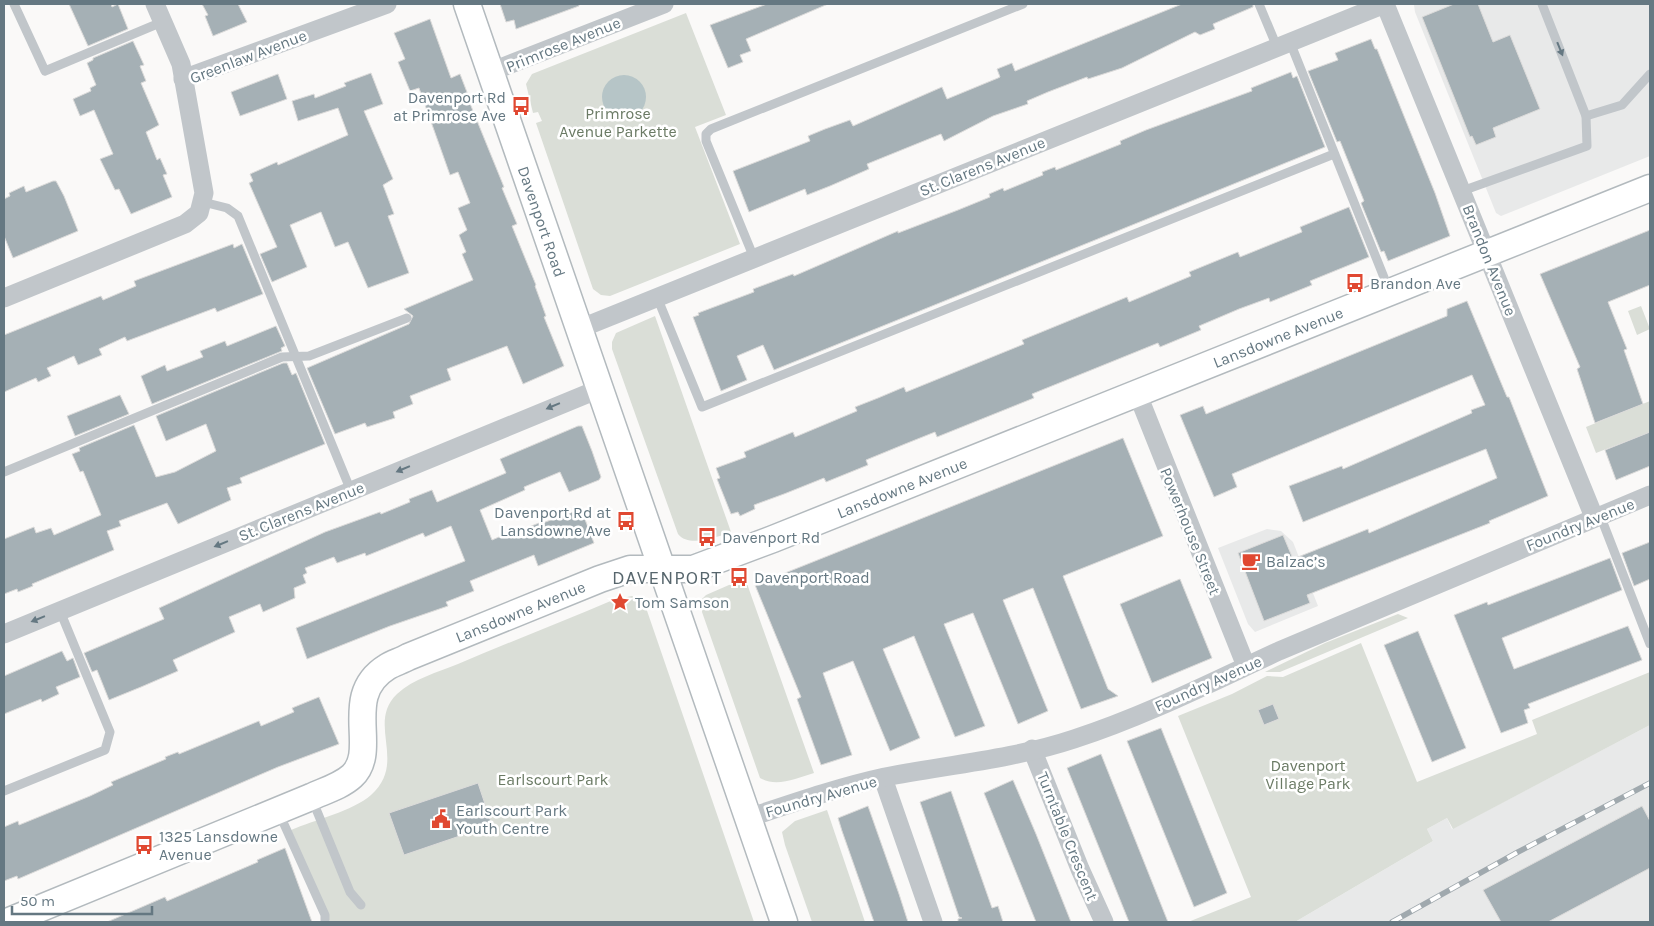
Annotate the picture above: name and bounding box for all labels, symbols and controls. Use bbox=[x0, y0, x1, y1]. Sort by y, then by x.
street label: Primrose Avenue bbox=[503, 13, 623, 76]
street label: Greenlaw Avenue bbox=[187, 25, 309, 87]
one-way arrow bbox=[1556, 42, 1564, 56]
place label: Davenport Rd at Primrose Ave bbox=[393, 88, 506, 125]
bus stop icon: Davenport Rd at Primrose Ave bbox=[510, 95, 532, 117]
park label: Primrose Avenue Parkette bbox=[559, 104, 677, 141]
street label: St. Clarens Avenue bbox=[917, 133, 1048, 200]
street label: Davenport Road bbox=[514, 164, 569, 279]
street label: Brandon Avenue bbox=[1459, 202, 1521, 319]
bus stop icon: Brandon Ave bbox=[1344, 272, 1366, 294]
place label: Brandon Ave bbox=[1370, 274, 1461, 293]
street label: Lansdowne Avenue bbox=[1210, 303, 1346, 372]
one-way arrow bbox=[546, 403, 560, 411]
street label: Lansdowne Avenue bbox=[834, 453, 970, 522]
one-way arrow bbox=[395, 465, 410, 473]
street label: Powerhouse Street bbox=[1156, 465, 1225, 598]
street label: St. Clarens Avenue bbox=[236, 478, 367, 545]
street label: Foundry Avenue bbox=[1523, 494, 1637, 555]
place label: Davenport Rd at Lansdowne Ave bbox=[494, 503, 611, 540]
bus stop icon: Davenport Rd at Lansdowne Ave bbox=[615, 510, 637, 532]
bus stop icon: Davenport Rd bbox=[696, 526, 718, 548]
place label: Davenport Rd bbox=[722, 528, 820, 547]
one-way arrow bbox=[214, 541, 228, 549]
cafe icon: Balzac’s bbox=[1240, 550, 1262, 572]
place label: Balzac’s bbox=[1266, 552, 1326, 571]
bus stop icon: Davenport Road bbox=[728, 566, 750, 588]
district label: DAVENPORT bbox=[612, 567, 722, 589]
place label: Davenport Road bbox=[754, 568, 870, 587]
street label: Lansdowne Avenue bbox=[453, 577, 588, 647]
place icon: Tom Samson bbox=[609, 591, 631, 613]
place label: Tom Samson bbox=[635, 593, 730, 612]
one-way arrow bbox=[31, 616, 45, 624]
street label: Foundry Avenue bbox=[1152, 651, 1265, 716]
park label: Davenport Village Park bbox=[1265, 756, 1351, 793]
street label: Turntable Crescent bbox=[1033, 769, 1102, 903]
park label: Earlscourt Park bbox=[497, 770, 609, 789]
street label: Foundry Avenue bbox=[763, 771, 879, 821]
place label: Earlscourt Park Youth Centre bbox=[456, 801, 567, 838]
public building icon: Earlscourt Park Youth Centre bbox=[430, 808, 452, 830]
place label: 1325 Lansdowne Avenue bbox=[159, 827, 278, 864]
bus stop icon: 1325 Lansdowne Avenue bbox=[133, 834, 155, 856]
scale bar bbox=[12, 884, 152, 916]
text: 50 m bbox=[20, 892, 55, 910]

